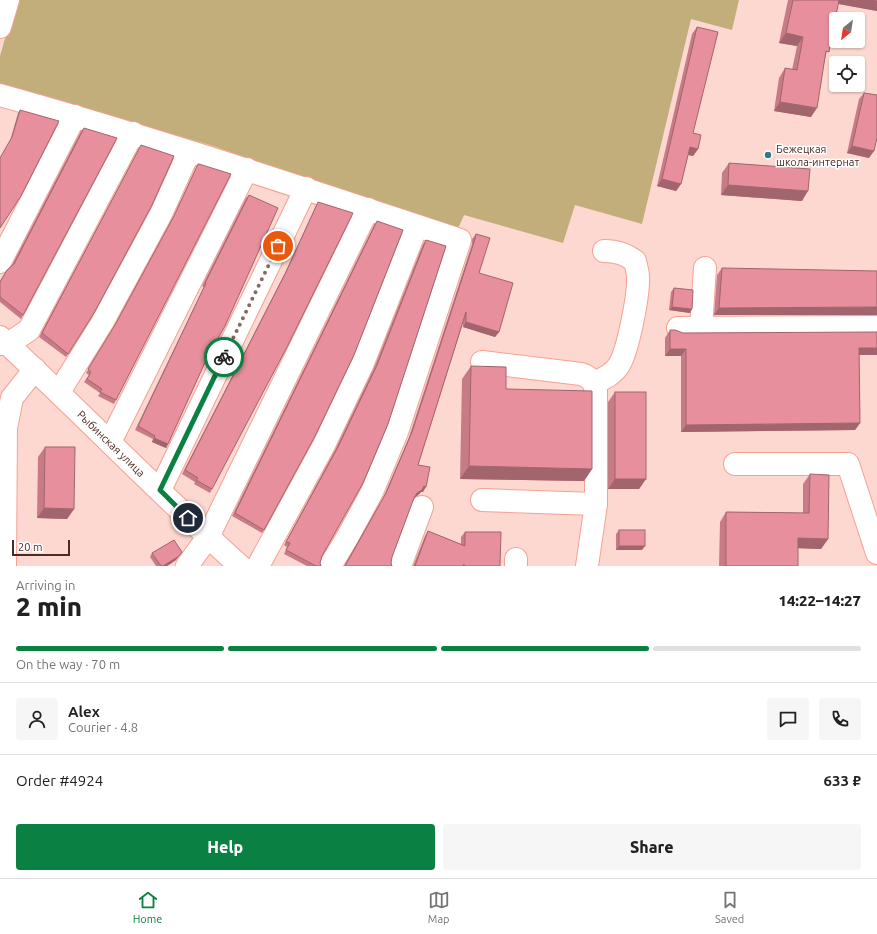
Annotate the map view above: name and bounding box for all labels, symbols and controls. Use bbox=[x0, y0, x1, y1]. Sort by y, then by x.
north arrow bbox=[829, 12, 865, 48]
map controls bbox=[829, 12, 865, 92]
button: locate bbox=[829, 56, 865, 92]
place label: Бежецкая школа-интернат bbox=[776, 143, 860, 168]
marker: Бежецкая школа-интернат bbox=[763, 150, 773, 160]
pin bbox=[261, 229, 295, 263]
icon: bag bbox=[267, 235, 289, 257]
courier bbox=[204, 337, 244, 377]
icon: bike bbox=[213, 346, 235, 368]
street label: Рыбинская улица bbox=[75, 408, 147, 479]
pin bbox=[171, 501, 205, 535]
icon: home bbox=[177, 507, 199, 529]
scale bar bbox=[12, 538, 70, 557]
text: 20 m bbox=[18, 541, 42, 553]
text: Arriving in bbox=[16, 578, 75, 592]
text: 2 min bbox=[16, 592, 82, 621]
text: 14:22–14:27 bbox=[778, 592, 861, 609]
text: On the way · 70 m bbox=[16, 657, 120, 671]
button: person bbox=[16, 698, 58, 740]
button: chat bbox=[767, 698, 809, 740]
button: phone bbox=[819, 698, 861, 740]
text: Alex bbox=[68, 703, 100, 720]
text: Courier · 4.8 bbox=[68, 720, 138, 734]
text: Order #4924 bbox=[16, 772, 103, 789]
text: 633 ₽ bbox=[824, 772, 861, 789]
button: Help bbox=[16, 824, 435, 870]
button: Share bbox=[443, 824, 861, 870]
tab: Home bbox=[133, 889, 162, 925]
tab: Map bbox=[428, 889, 450, 925]
tab: Saved bbox=[715, 889, 744, 925]

